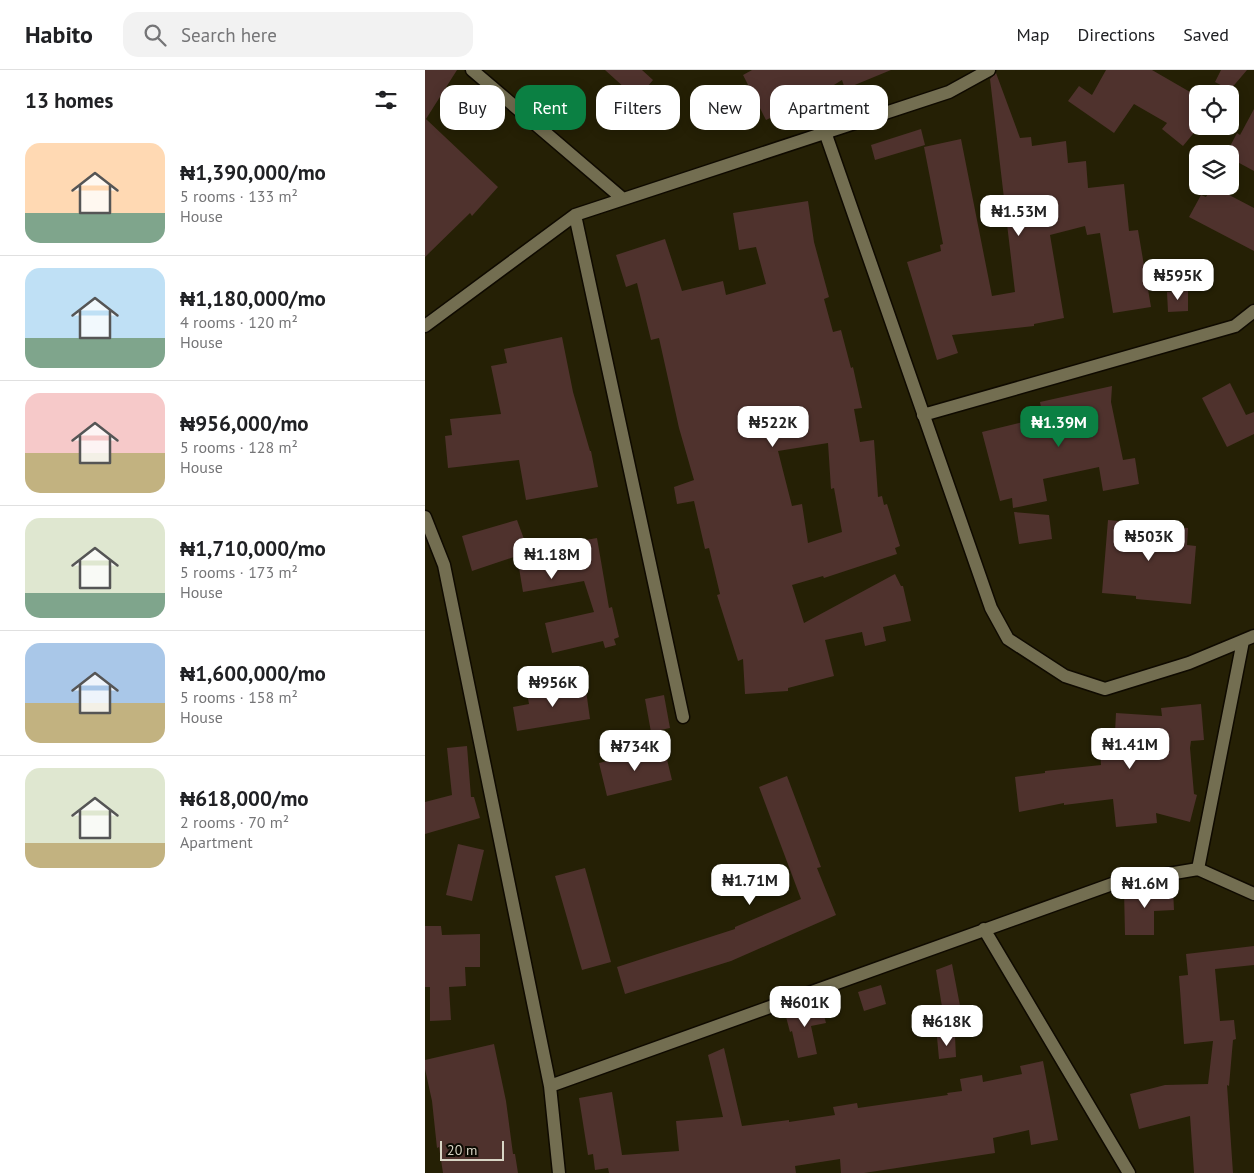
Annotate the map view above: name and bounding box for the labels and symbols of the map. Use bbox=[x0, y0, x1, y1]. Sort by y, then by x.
pin: ₦1.53M bbox=[978, 194, 1060, 237]
pin: ₦595K bbox=[1143, 258, 1213, 301]
pin: ₦522K bbox=[738, 406, 808, 448]
pin: ₦1.39M bbox=[1018, 406, 1100, 448]
pin: ₦503K bbox=[1114, 520, 1184, 562]
pin: ₦1.18M bbox=[511, 538, 593, 580]
pin: ₦956K bbox=[518, 666, 588, 708]
pin: ₦1.41M bbox=[1089, 728, 1171, 770]
pin: ₦734K bbox=[600, 730, 670, 772]
pin: ₦1.71M bbox=[709, 864, 791, 906]
pin: ₦1.6M bbox=[1110, 866, 1180, 909]
pin: ₦601K bbox=[770, 986, 840, 1028]
pin: ₦618K bbox=[912, 1004, 982, 1047]
scale bar bbox=[440, 1138, 504, 1161]

